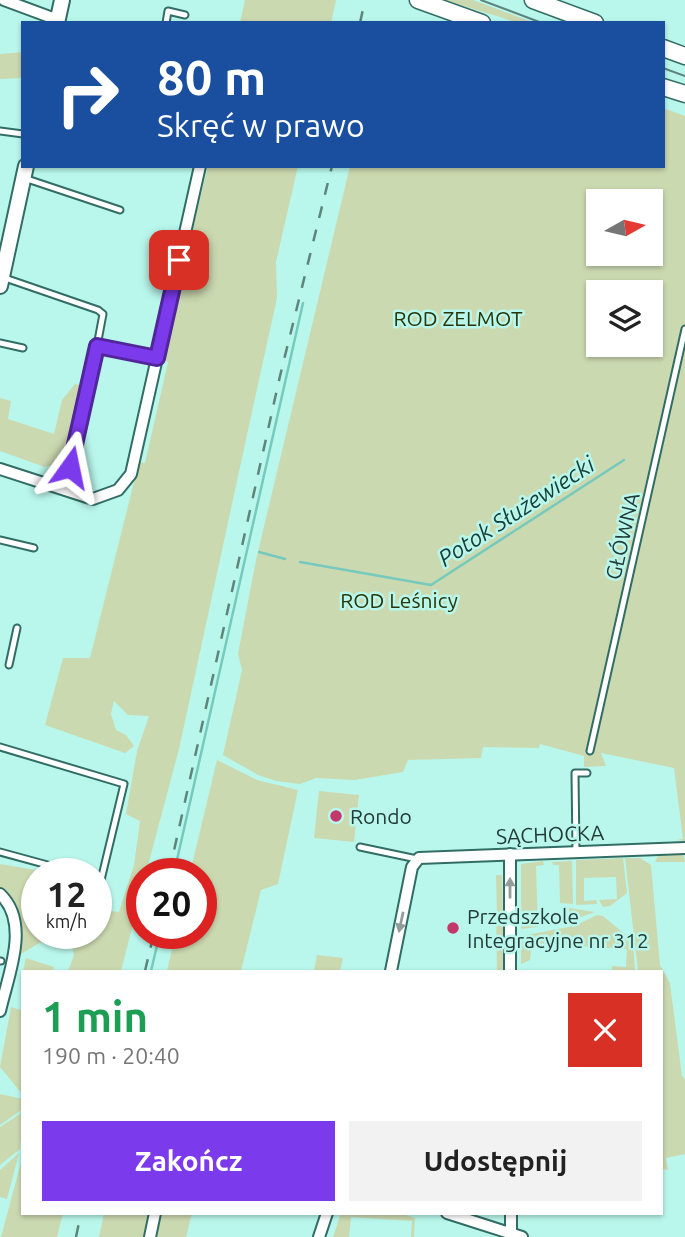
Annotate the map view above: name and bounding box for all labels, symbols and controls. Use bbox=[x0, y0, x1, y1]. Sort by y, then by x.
icon: right bbox=[42, 49, 133, 140]
text: 80 m bbox=[157, 49, 266, 104]
text: Skręć w prawo bbox=[157, 107, 365, 143]
north arrow bbox=[586, 189, 663, 266]
map controls bbox=[586, 189, 663, 357]
pin bbox=[149, 230, 209, 290]
icon: arrive bbox=[160, 241, 198, 279]
button: layers bbox=[586, 280, 663, 357]
park label: ROD ZELMOT bbox=[393, 306, 523, 330]
position arrow bbox=[33, 430, 107, 504]
water label: Potok Służewiecki bbox=[433, 451, 600, 571]
street label: GŁÓWNA bbox=[600, 490, 644, 582]
park label: ROD Leśnicy bbox=[340, 588, 458, 612]
place label: Rondo bbox=[350, 804, 412, 828]
marker: Rondo bbox=[328, 808, 344, 824]
street label: SĄCHOCKA bbox=[495, 820, 605, 848]
speed limit sign: 20 bbox=[126, 858, 217, 949]
text: 12 bbox=[47, 874, 86, 914]
one-way arrow bbox=[504, 877, 516, 899]
place label: Przedszkole Integracyjne nr 312 bbox=[467, 904, 649, 952]
text: km/h bbox=[46, 911, 87, 931]
one-way arrow bbox=[396, 911, 407, 933]
marker: Przedszkole Integracyjne nr 312 bbox=[445, 920, 461, 936]
text: 1 min bbox=[42, 993, 148, 1040]
button: close bbox=[568, 993, 642, 1067]
text: 190 m · 20:40 bbox=[42, 1043, 180, 1068]
button: Zakończ bbox=[42, 1121, 335, 1201]
button: Udostępnij bbox=[349, 1121, 642, 1201]

